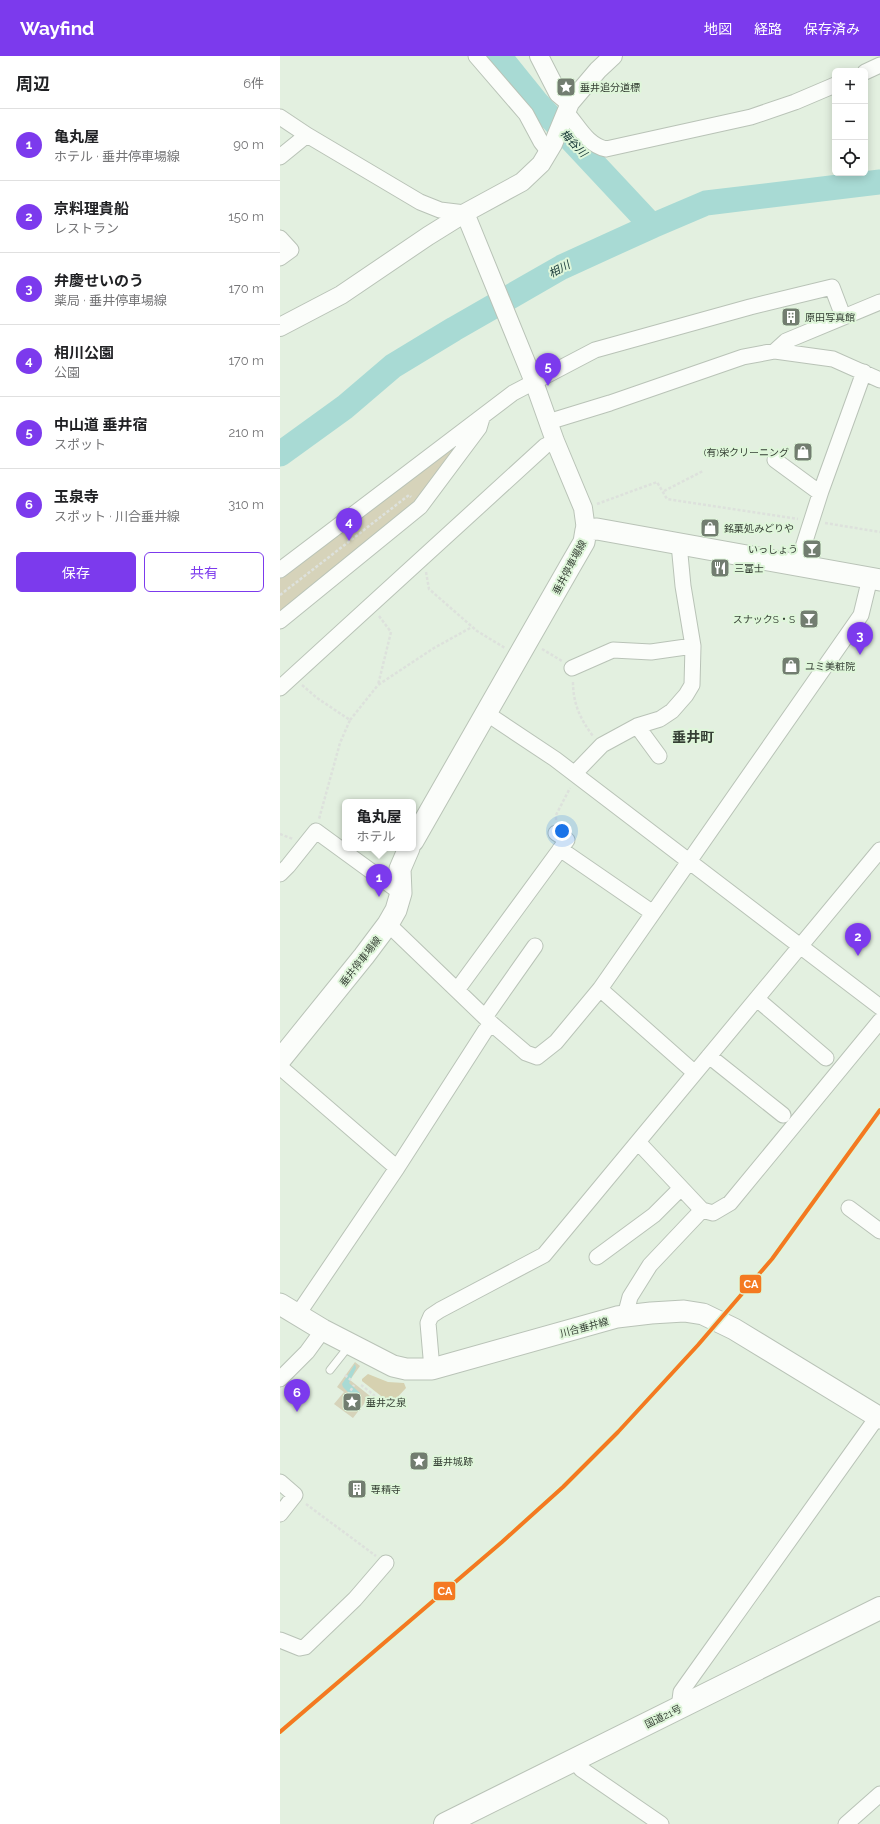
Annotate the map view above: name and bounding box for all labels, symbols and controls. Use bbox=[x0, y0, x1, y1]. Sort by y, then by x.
text: Wayfind bbox=[20, 17, 94, 39]
text: 地図 bbox=[704, 21, 732, 37]
text: 経路 bbox=[754, 21, 782, 37]
text: 保存済み bbox=[804, 21, 860, 37]
map controls bbox=[832, 68, 868, 176]
button: + bbox=[832, 68, 868, 104]
text: 周辺 bbox=[16, 74, 50, 94]
text: 6件 bbox=[243, 76, 264, 91]
place icon: 垂井追分道標 bbox=[555, 76, 577, 98]
place label: 垂井追分道標 bbox=[580, 82, 640, 93]
button: − bbox=[832, 104, 868, 140]
water label: 梅谷川 bbox=[558, 127, 590, 161]
text: 亀丸屋 bbox=[54, 128, 99, 146]
text: 1 bbox=[26, 137, 32, 152]
text: 90 m bbox=[233, 137, 264, 152]
button: locate bbox=[832, 140, 868, 176]
text: ホテル · 垂井停車場線 bbox=[54, 149, 180, 164]
text: 京料理貴船 bbox=[54, 200, 129, 218]
text: 2 bbox=[25, 209, 33, 224]
text: 150 m bbox=[228, 209, 264, 224]
text: レストラン bbox=[54, 221, 119, 236]
water label: 相川 bbox=[546, 258, 573, 280]
text: 弁慶せいのう bbox=[54, 272, 144, 290]
text: 3 bbox=[25, 281, 33, 296]
text: 170 m bbox=[228, 281, 264, 296]
text: 薬局 · 垂井停車場線 bbox=[54, 293, 167, 308]
building icon: 原田写真館 bbox=[780, 306, 802, 328]
place label: 原田写真館 bbox=[805, 312, 855, 323]
text: 相川公園 bbox=[54, 344, 114, 362]
text: 4 bbox=[25, 353, 33, 368]
text: 170 m bbox=[228, 353, 264, 368]
pin: 5 bbox=[535, 353, 561, 386]
text: 公園 bbox=[54, 365, 80, 380]
text: 中山道 垂井宿 bbox=[54, 416, 148, 434]
text: 5 bbox=[25, 425, 33, 440]
text: 210 m bbox=[228, 425, 264, 440]
text: スポット bbox=[54, 437, 106, 452]
shop icon: (有)栄クリーニング bbox=[792, 441, 814, 463]
place label: (有)栄クリーニング bbox=[704, 447, 789, 458]
text: 玉泉寺 bbox=[54, 488, 99, 506]
text: 6 bbox=[25, 497, 33, 512]
text: 310 m bbox=[228, 497, 264, 512]
pin: 4 bbox=[336, 508, 362, 541]
text: スポット · 川合垂井線 bbox=[54, 509, 180, 524]
shop icon: 銘菓処みどりや bbox=[699, 517, 721, 539]
place label: 銘菓処みどりや bbox=[724, 523, 794, 534]
street label: 垂井停車場線 bbox=[551, 538, 588, 596]
bar icon: いっしょう bbox=[801, 538, 823, 560]
place label: いっしょう bbox=[748, 544, 798, 555]
button: 保存 bbox=[16, 552, 136, 592]
button: 共有 bbox=[144, 552, 264, 592]
restaurant icon: 三富士 bbox=[709, 557, 731, 579]
place label: 三富士 bbox=[734, 563, 764, 574]
bar icon: スナックS・S bbox=[798, 608, 820, 630]
place label: スナックS・S bbox=[733, 614, 795, 625]
pin: 3 bbox=[847, 622, 873, 655]
shop icon: ユミ美粧院 bbox=[780, 655, 802, 677]
place label: ユミ美粧院 bbox=[805, 661, 855, 672]
district label: 垂井町 bbox=[672, 729, 714, 745]
popup bbox=[342, 799, 416, 851]
text: 亀丸屋 bbox=[356, 808, 402, 826]
your location bbox=[552, 821, 572, 841]
text: ホテル bbox=[356, 829, 396, 844]
pin: 1 bbox=[366, 864, 392, 897]
pin: 2 bbox=[845, 923, 871, 956]
street label: 垂井停車場線 bbox=[338, 934, 383, 988]
line badge: CA bbox=[739, 1274, 762, 1294]
text: CA bbox=[744, 1278, 759, 1291]
street label: 川合垂井線 bbox=[559, 1316, 610, 1339]
pin: 6 bbox=[284, 1379, 310, 1412]
place icon: 垂井之泉 bbox=[341, 1391, 363, 1413]
place label: 垂井之泉 bbox=[366, 1397, 407, 1408]
place icon: 垂井城跡 bbox=[408, 1450, 430, 1472]
place label: 垂井城跡 bbox=[433, 1456, 473, 1467]
building icon: 専精寺 bbox=[346, 1478, 368, 1500]
place label: 専精寺 bbox=[371, 1484, 401, 1495]
line badge: CA bbox=[433, 1581, 456, 1601]
text: CA bbox=[438, 1585, 453, 1598]
street label: 国道21号 bbox=[643, 1703, 683, 1730]

